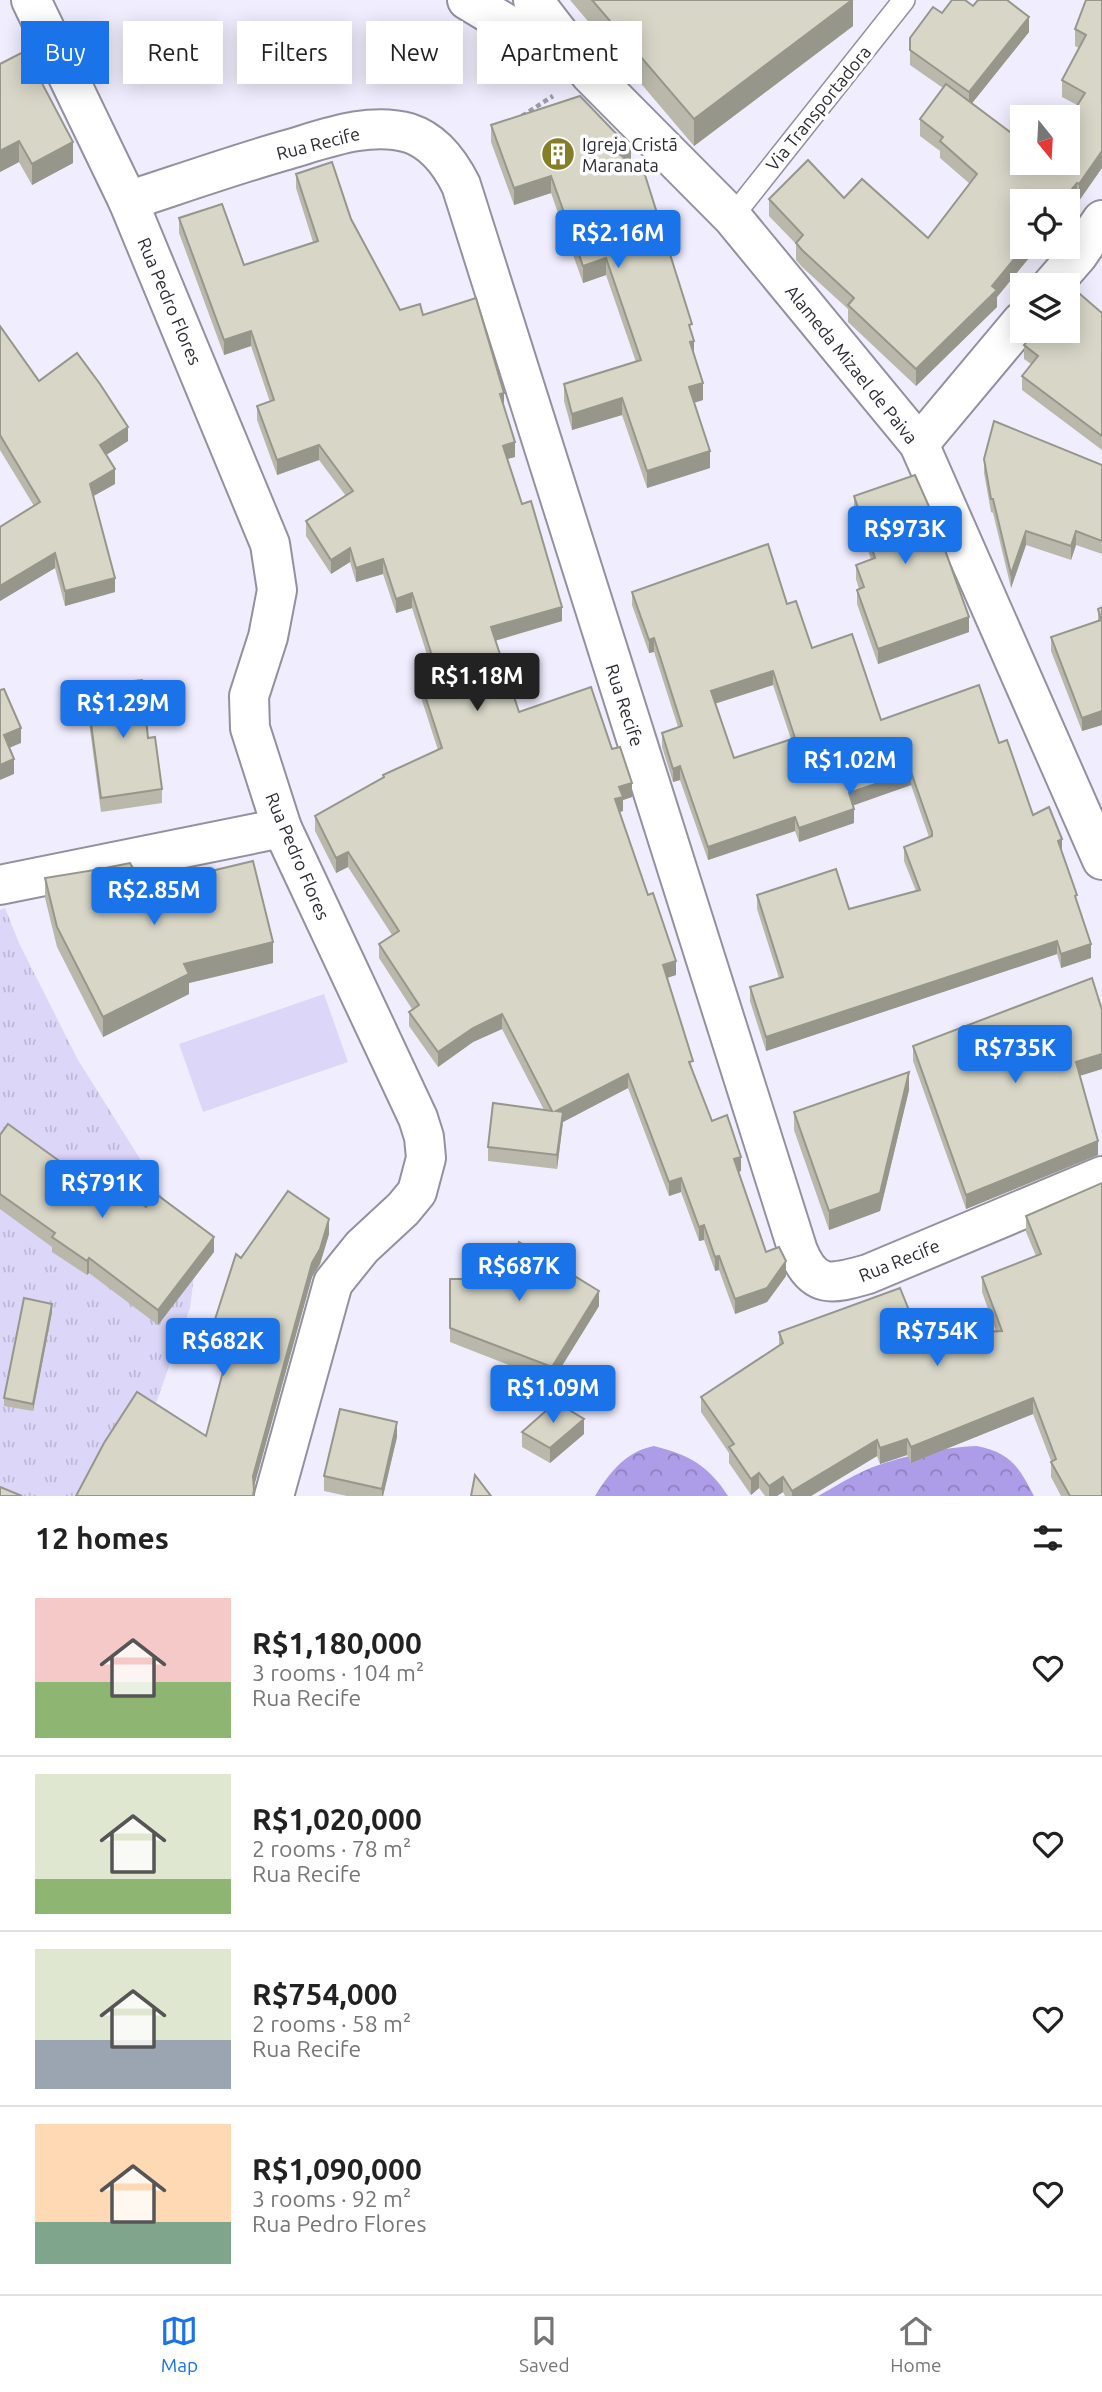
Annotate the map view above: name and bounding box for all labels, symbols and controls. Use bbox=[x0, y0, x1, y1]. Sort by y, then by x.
chip: Buy bbox=[21, 21, 109, 84]
chip: Rent bbox=[123, 21, 223, 84]
chip: Filters bbox=[237, 21, 352, 84]
chip: New bbox=[366, 21, 463, 84]
chip: Apartment bbox=[477, 21, 642, 84]
street label: Via Transportadora bbox=[762, 42, 874, 174]
north arrow bbox=[1010, 105, 1080, 175]
map controls bbox=[1010, 105, 1080, 343]
street label: Rua Recife bbox=[274, 123, 362, 163]
place label: Igreja Cristã Maranata bbox=[582, 134, 678, 175]
building icon: Igreja Cristã Maranata bbox=[539, 135, 577, 173]
button: locate bbox=[1010, 189, 1080, 259]
pin: R$2.16M bbox=[553, 210, 683, 270]
text: R$2.16M bbox=[571, 220, 665, 245]
street label: Rua Pedro Flores bbox=[134, 234, 206, 368]
button: layers bbox=[1010, 273, 1080, 343]
street label: Alameda Mizael de Paiva bbox=[782, 281, 922, 447]
pin: R$973K bbox=[848, 506, 962, 566]
text: R$973K bbox=[864, 516, 946, 541]
pin: R$1.18M bbox=[412, 654, 542, 713]
street label: Rua Recife bbox=[602, 661, 648, 749]
text: R$1.18M bbox=[430, 663, 524, 688]
pin: R$1.29M bbox=[58, 680, 188, 740]
text: R$1.29M bbox=[76, 690, 170, 715]
pin: R$1.02M bbox=[785, 738, 915, 797]
text: R$1.02M bbox=[803, 747, 897, 772]
street label: Rua Pedro Flores bbox=[262, 789, 334, 923]
pin: R$2.85M bbox=[89, 867, 219, 927]
text: R$2.85M bbox=[107, 877, 201, 902]
pin: R$735K bbox=[958, 1026, 1072, 1085]
text: R$735K bbox=[974, 1035, 1056, 1060]
pin: R$791K bbox=[45, 1160, 159, 1220]
text: R$791K bbox=[61, 1170, 143, 1195]
street label: Rua Recife bbox=[856, 1235, 942, 1285]
pin: R$687K bbox=[462, 1244, 576, 1303]
text: R$687K bbox=[478, 1253, 560, 1278]
pin: R$754K bbox=[880, 1308, 994, 1368]
pin: R$682K bbox=[166, 1318, 280, 1378]
text: R$754K bbox=[896, 1318, 978, 1343]
text: R$682K bbox=[182, 1328, 264, 1353]
pin: R$1.09M bbox=[488, 1366, 618, 1425]
text: R$1.09M bbox=[506, 1375, 600, 1400]
icon: filters bbox=[1029, 1519, 1067, 1557]
text: 12 homes bbox=[35, 1521, 169, 1555]
icon: home bbox=[91, 1626, 175, 1710]
text: R$1,180,000 bbox=[252, 1626, 422, 1660]
icon: heart bbox=[1029, 1649, 1067, 1687]
text: 3 rooms · 104 m² bbox=[252, 1660, 424, 1685]
text: Rua Recife bbox=[252, 1685, 361, 1710]
icon: home bbox=[91, 1802, 175, 1886]
text: R$1,020,000 bbox=[252, 1802, 422, 1836]
icon: heart bbox=[1029, 1825, 1067, 1863]
text: 2 rooms · 78 m² bbox=[252, 1836, 411, 1861]
text: Rua Recife bbox=[252, 1861, 361, 1886]
icon: home bbox=[91, 1977, 175, 2061]
text: R$754,000 bbox=[252, 1977, 398, 2011]
icon: heart bbox=[1029, 2000, 1067, 2038]
text: 2 rooms · 58 m² bbox=[252, 2011, 411, 2036]
text: Rua Recife bbox=[252, 2036, 361, 2061]
icon: home bbox=[91, 2152, 175, 2236]
text: R$1,090,000 bbox=[252, 2152, 422, 2186]
icon: heart bbox=[1029, 2175, 1067, 2213]
text: 3 rooms · 92 m² bbox=[252, 2186, 411, 2211]
text: Rua Pedro Flores bbox=[252, 2211, 426, 2236]
tab: Map bbox=[160, 2312, 198, 2376]
tab: Saved bbox=[519, 2312, 570, 2376]
tab: Home bbox=[890, 2312, 942, 2376]

